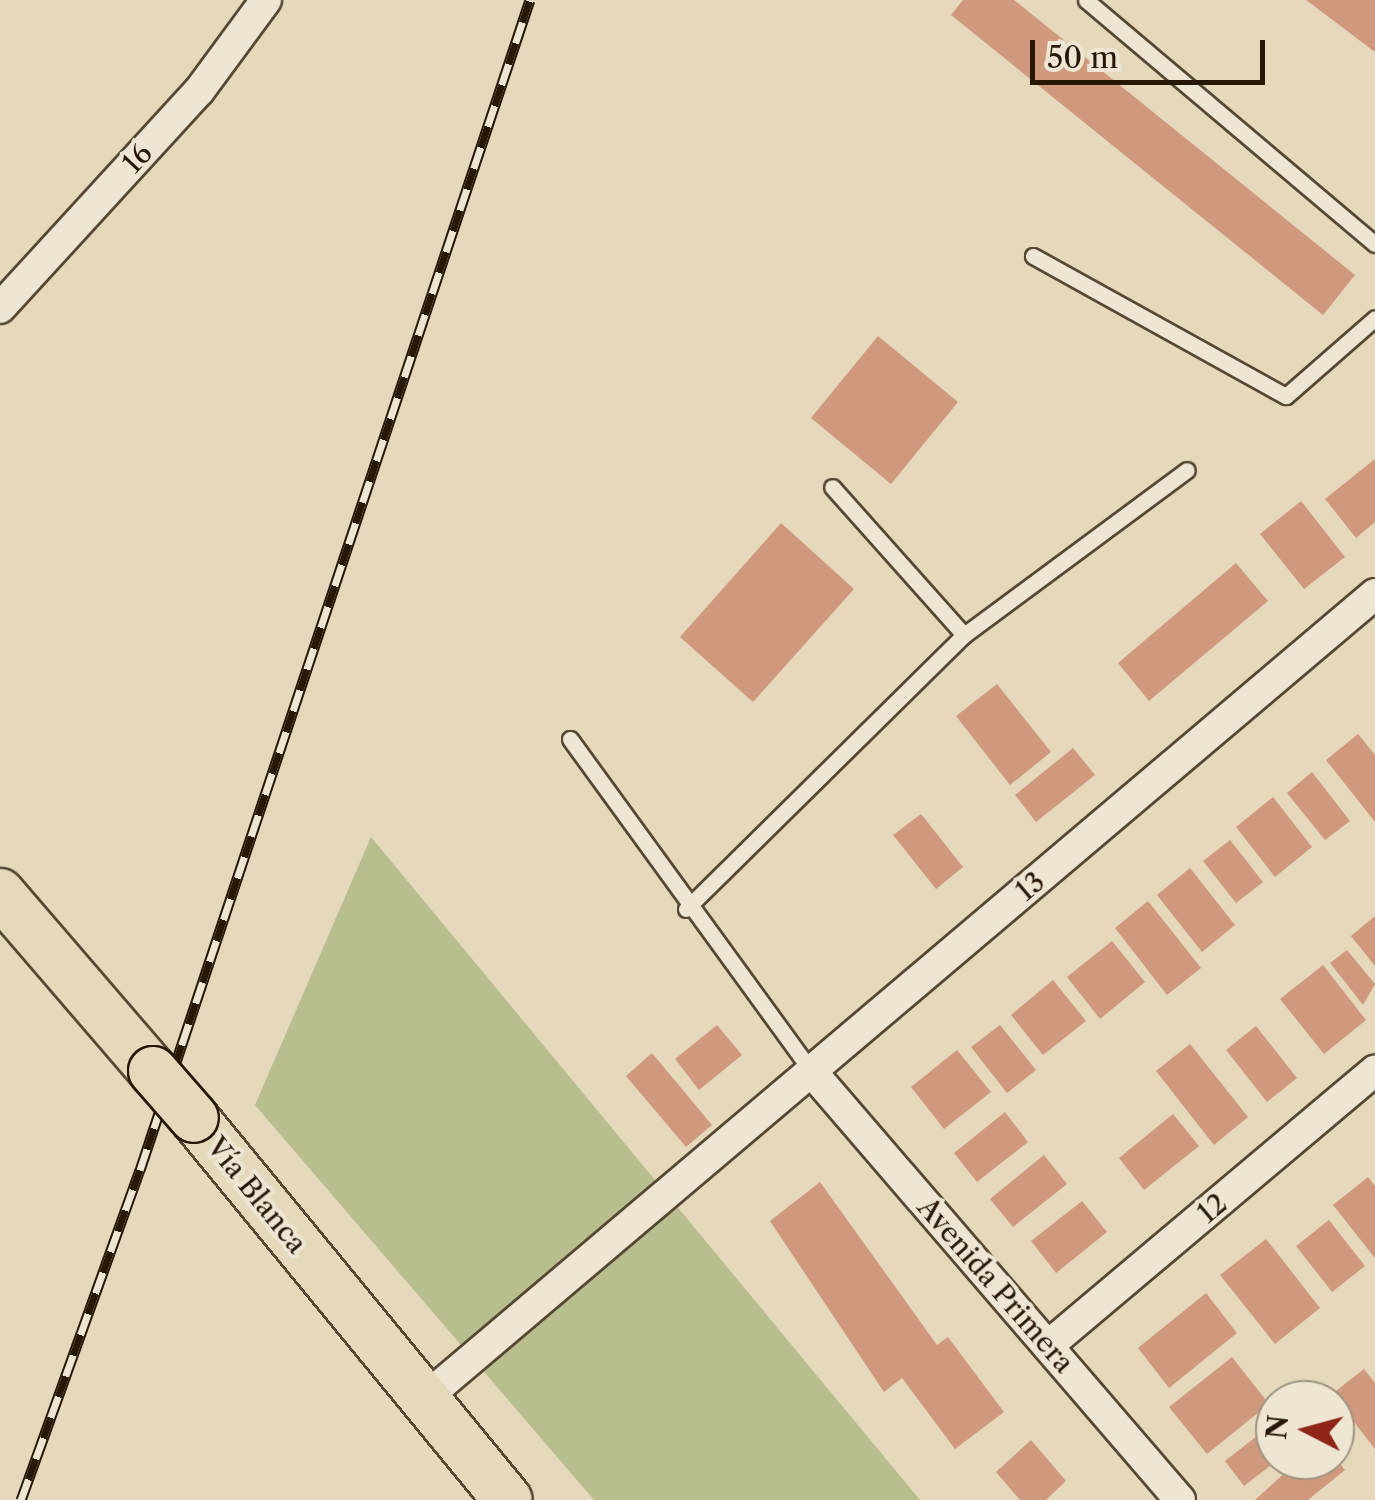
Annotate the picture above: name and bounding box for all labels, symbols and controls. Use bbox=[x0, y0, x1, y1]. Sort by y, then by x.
scale bar bbox=[1035, 20, 1270, 82]
text: 50 m bbox=[1047, 39, 1118, 76]
street label: 16 bbox=[115, 136, 159, 180]
street label: 13 bbox=[1009, 864, 1051, 908]
street label: Vía Blanca bbox=[200, 1130, 314, 1260]
street label: 12 bbox=[1191, 1186, 1233, 1230]
street label: Avenida Primera bbox=[911, 1190, 1081, 1380]
north arrow bbox=[1255, 1380, 1355, 1480]
text: N bbox=[1259, 1413, 1295, 1441]

